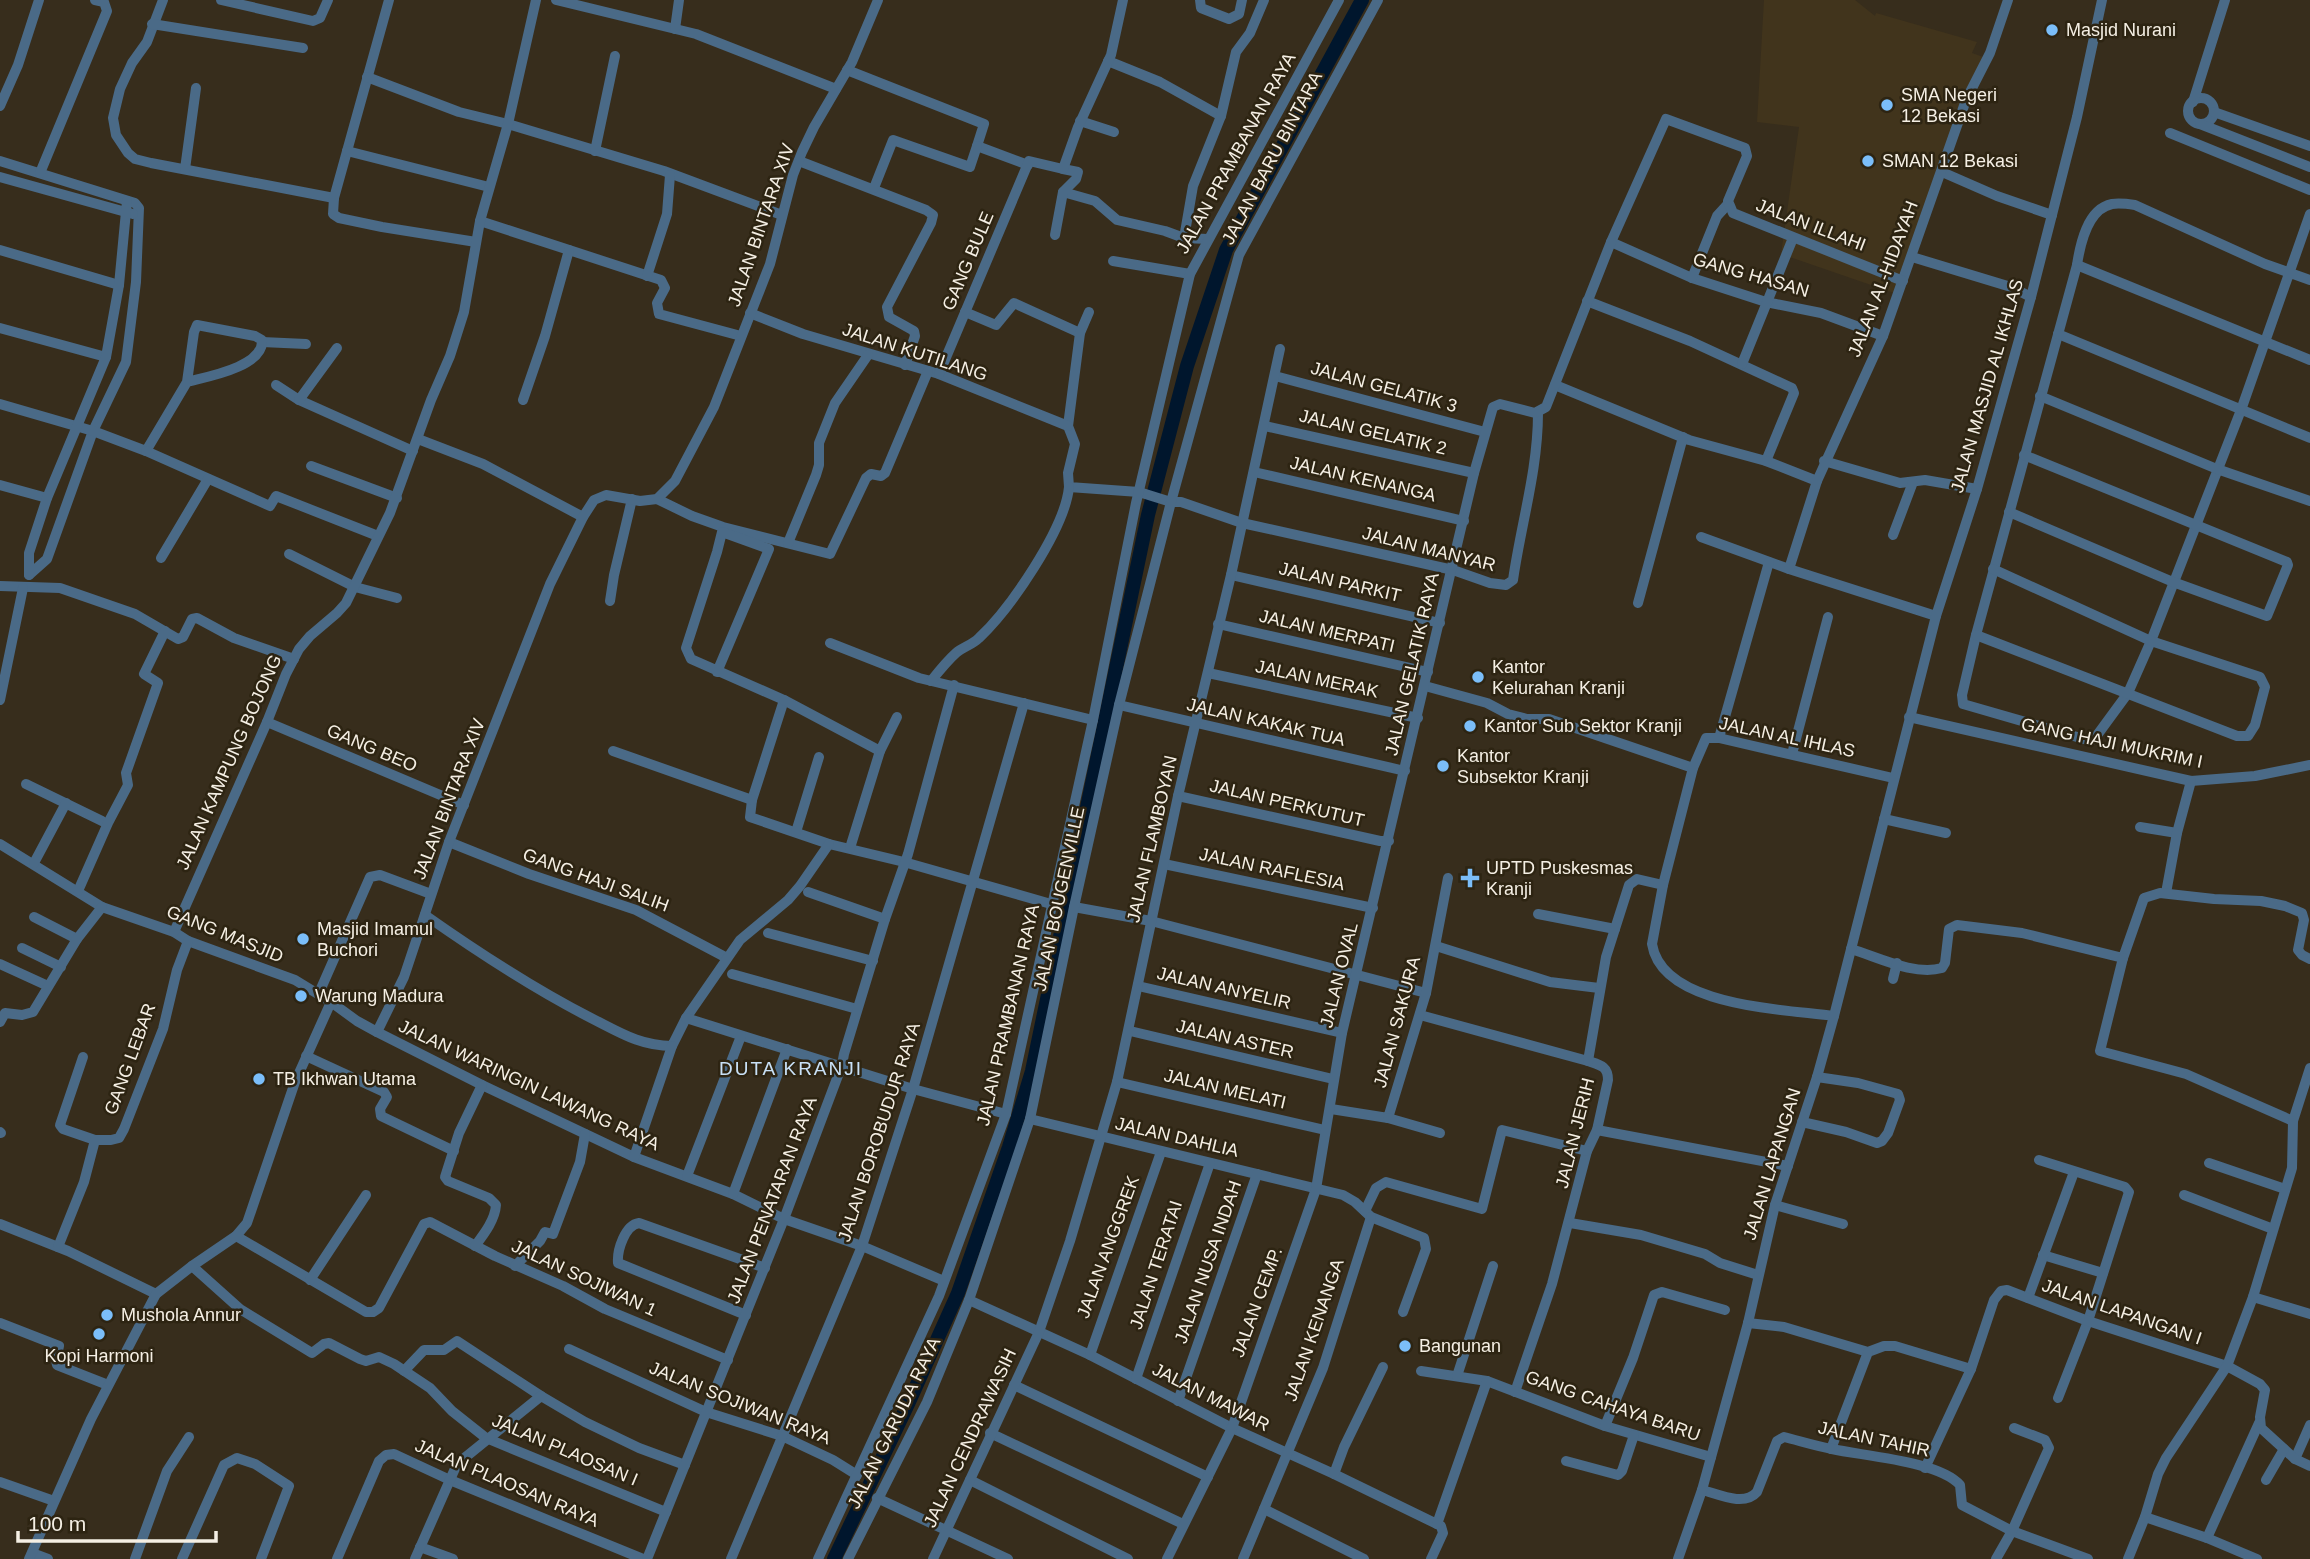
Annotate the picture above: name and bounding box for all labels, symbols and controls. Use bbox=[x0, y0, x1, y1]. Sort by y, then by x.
place label: Masjid Nurani bbox=[2066, 20, 2176, 40]
marker: Masjid Nurani bbox=[2044, 22, 2060, 38]
street label: JALAN PRAMBANAN RAYA bbox=[1172, 49, 1300, 257]
street label: JALAN BARU BINTARA bbox=[1218, 68, 1326, 248]
place label: SMA Negeri 12 Bekasi bbox=[1901, 85, 1997, 126]
marker: SMA Negeri 12 Bekasi bbox=[1879, 97, 1895, 113]
street label: JALAN BINTARA XIV bbox=[724, 141, 798, 309]
place label: SMAN 12 Bekasi bbox=[1882, 151, 2018, 171]
marker: SMAN 12 Bekasi bbox=[1860, 153, 1876, 169]
street label: JALAN ILLAHI bbox=[1753, 195, 1869, 255]
street label: JALAN AL-HIDAYAH bbox=[1844, 198, 1922, 360]
street label: GANG BULE bbox=[938, 209, 998, 313]
street label: GANG HASAN bbox=[1691, 249, 1811, 301]
street label: JALAN MASJID AL IKHLAS bbox=[1947, 277, 2027, 495]
street label: JALAN KUTILANG bbox=[840, 319, 990, 385]
street label: JALAN GELATIK 3 bbox=[1309, 358, 1459, 416]
street label: JALAN GELATIK 2 bbox=[1297, 405, 1449, 459]
street label: JALAN KENANGA bbox=[1288, 452, 1438, 506]
street label: JALAN MANYAR bbox=[1360, 523, 1498, 575]
street label: JALAN PARKIT bbox=[1277, 558, 1403, 606]
street label: JALAN GELATIK RAYA bbox=[1381, 571, 1443, 757]
street label: JALAN MERPATI bbox=[1257, 606, 1397, 656]
street label: JALAN KAMPUNG BOJONG bbox=[172, 651, 286, 873]
street label: JALAN MERAK bbox=[1254, 656, 1380, 702]
place label: Kantor Kelurahan Kranji bbox=[1492, 657, 1625, 698]
marker: Kantor Kelurahan Kranji bbox=[1470, 669, 1486, 685]
street label: JALAN KAKAK TUA bbox=[1185, 694, 1347, 750]
street label: JALAN AL IHLAS bbox=[1717, 713, 1857, 761]
street label: GANG HAJI MUKRIM I bbox=[2019, 714, 2205, 772]
street label: JALAN BINTARA XIV bbox=[409, 716, 489, 882]
place label: Kantor Sub Sektor Kranji bbox=[1484, 716, 1682, 736]
marker: Kantor Sub Sektor Kranji bbox=[1462, 718, 1478, 734]
street label: GANG BEO bbox=[324, 720, 420, 776]
place label: Kantor Subsektor Kranji bbox=[1457, 746, 1589, 787]
street label: JALAN FLAMBOYAN bbox=[1123, 754, 1181, 924]
marker: Kantor Subsektor Kranji bbox=[1435, 758, 1451, 774]
street label: JALAN PERKUTUT bbox=[1208, 775, 1366, 831]
street label: JALAN BOUGENVILLE bbox=[1030, 805, 1088, 993]
street label: GANG HAJI SALIH bbox=[520, 844, 672, 916]
street label: JALAN RAFLESIA bbox=[1198, 844, 1346, 894]
place label: UPTD Puskesmas Kranji bbox=[1486, 858, 1633, 899]
marker: UPTD Puskesmas Kranji bbox=[1460, 868, 1480, 888]
street label: GANG MASJID bbox=[164, 901, 286, 967]
street label: JALAN PRAMBANAN RAYA bbox=[973, 902, 1043, 1128]
place label: Masjid Imamul Buchori bbox=[317, 919, 433, 960]
street label: JALAN OVAL bbox=[1316, 920, 1362, 1030]
marker: Masjid Imamul Buchori bbox=[295, 931, 311, 947]
street label: JALAN SAKURA bbox=[1370, 954, 1424, 1090]
street label: JALAN ANYELIR bbox=[1155, 963, 1293, 1013]
place label: Warung Madura bbox=[315, 986, 444, 1006]
marker: Warung Madura bbox=[293, 988, 309, 1004]
street label: GANG LEBAR bbox=[101, 1001, 159, 1117]
street label: JALAN WARINGIN LAWANG RAYA bbox=[395, 1016, 663, 1154]
street label: JALAN ASTER bbox=[1174, 1016, 1296, 1062]
street label: JALAN BOROBUDUR RAYA bbox=[834, 1020, 924, 1244]
district label: DUTA KRANJI bbox=[719, 1058, 863, 1079]
street label: JALAN MELATI bbox=[1162, 1065, 1288, 1113]
place label: TB Ikhwan Utama bbox=[273, 1069, 417, 1089]
marker: TB Ikhwan Utama bbox=[251, 1071, 267, 1087]
street label: JALAN JERIH bbox=[1552, 1076, 1598, 1190]
street label: JALAN LAPANGAN bbox=[1739, 1086, 1805, 1242]
street label: JALAN PENATARAN RAYA bbox=[723, 1094, 821, 1306]
street label: JALAN DAHLIA bbox=[1113, 1113, 1241, 1161]
street label: JALAN ANGGREK bbox=[1073, 1173, 1143, 1321]
street label: JALAN NUSA INDAH bbox=[1171, 1178, 1245, 1346]
street label: JALAN TERATAI bbox=[1126, 1198, 1186, 1332]
street label: JALAN SOJIWAN 1 bbox=[508, 1236, 660, 1320]
street label: JALAN CEMP. bbox=[1228, 1244, 1286, 1360]
street label: JALAN KENANGA bbox=[1280, 1256, 1348, 1404]
street label: JALAN LAPANGAN I bbox=[2039, 1275, 2205, 1349]
place label: Mushola Annur bbox=[121, 1305, 241, 1325]
marker: Mushola Annur bbox=[99, 1307, 115, 1323]
marker: Kopi Harmoni bbox=[91, 1326, 107, 1342]
street label: JALAN GARUDA RAYA bbox=[844, 1334, 944, 1512]
place label: Bangunan bbox=[1419, 1336, 1501, 1356]
marker: Bangunan bbox=[1397, 1338, 1413, 1354]
place label: Kopi Harmoni bbox=[44, 1346, 154, 1366]
street label: JALAN CENDRAWASIH bbox=[920, 1346, 1020, 1530]
street label: JALAN SOJIWAN RAYA bbox=[646, 1357, 834, 1449]
street label: JALAN MAWAR bbox=[1149, 1359, 1273, 1435]
street label: GANG CAHAYA BARU bbox=[1523, 1367, 1703, 1445]
street label: JALAN PLAOSAN I bbox=[489, 1410, 641, 1490]
street label: JALAN TAHIR bbox=[1816, 1417, 1932, 1461]
street label: JALAN PLAOSAN RAYA bbox=[412, 1435, 602, 1531]
scale bar bbox=[18, 1500, 215, 1544]
text: 100 m bbox=[28, 1512, 86, 1535]

